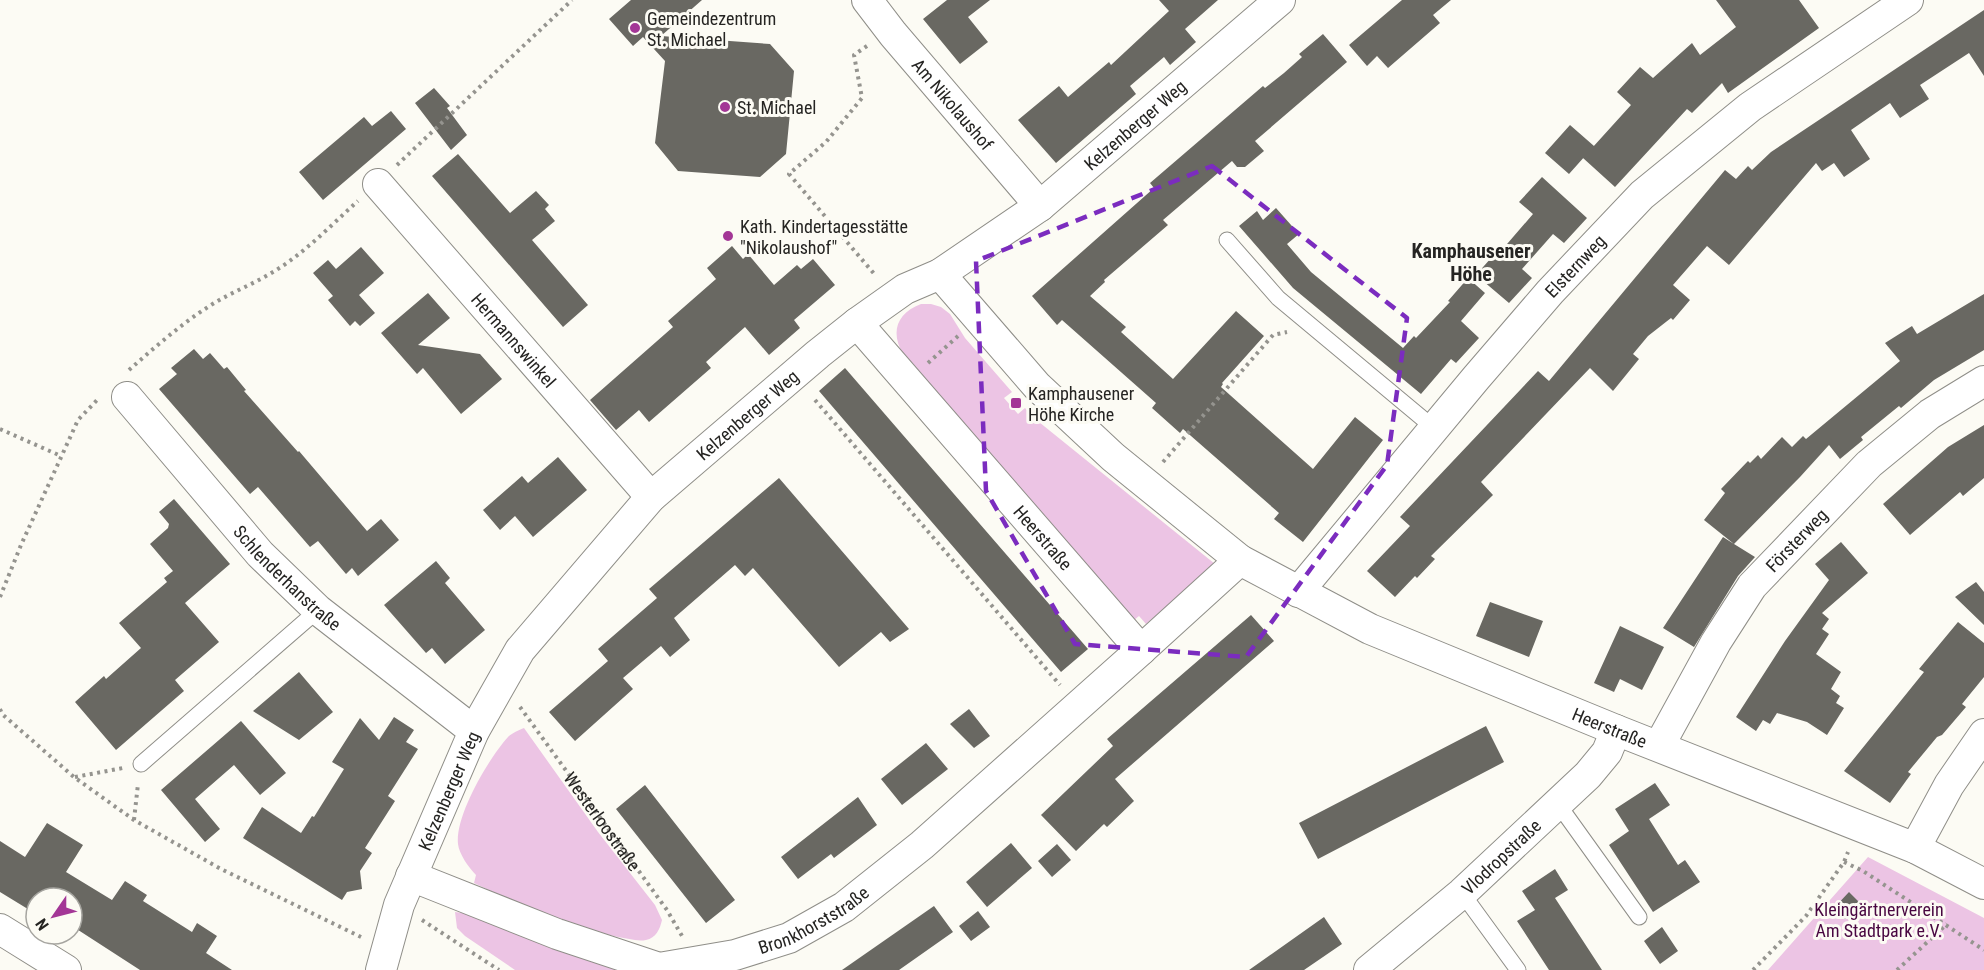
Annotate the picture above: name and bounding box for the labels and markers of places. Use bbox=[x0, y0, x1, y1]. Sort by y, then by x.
place label: Gemeindezentrum St. Michael bbox=[647, 8, 776, 50]
marker: Gemeindezentrum St. Michael bbox=[628, 21, 642, 35]
place label: St. Michael bbox=[737, 97, 816, 118]
marker: St. Michael bbox=[718, 100, 732, 114]
place label: Kath. Kindertagesstätte "Nikolaushof" bbox=[740, 216, 908, 258]
marker: Kath. Kindertagesstätte "Nikolaushof" bbox=[721, 229, 735, 243]
place label: Kamphausener Höhe Kirche bbox=[1028, 383, 1135, 425]
marker: Kamphausener Höhe Kirche bbox=[1009, 396, 1023, 410]

